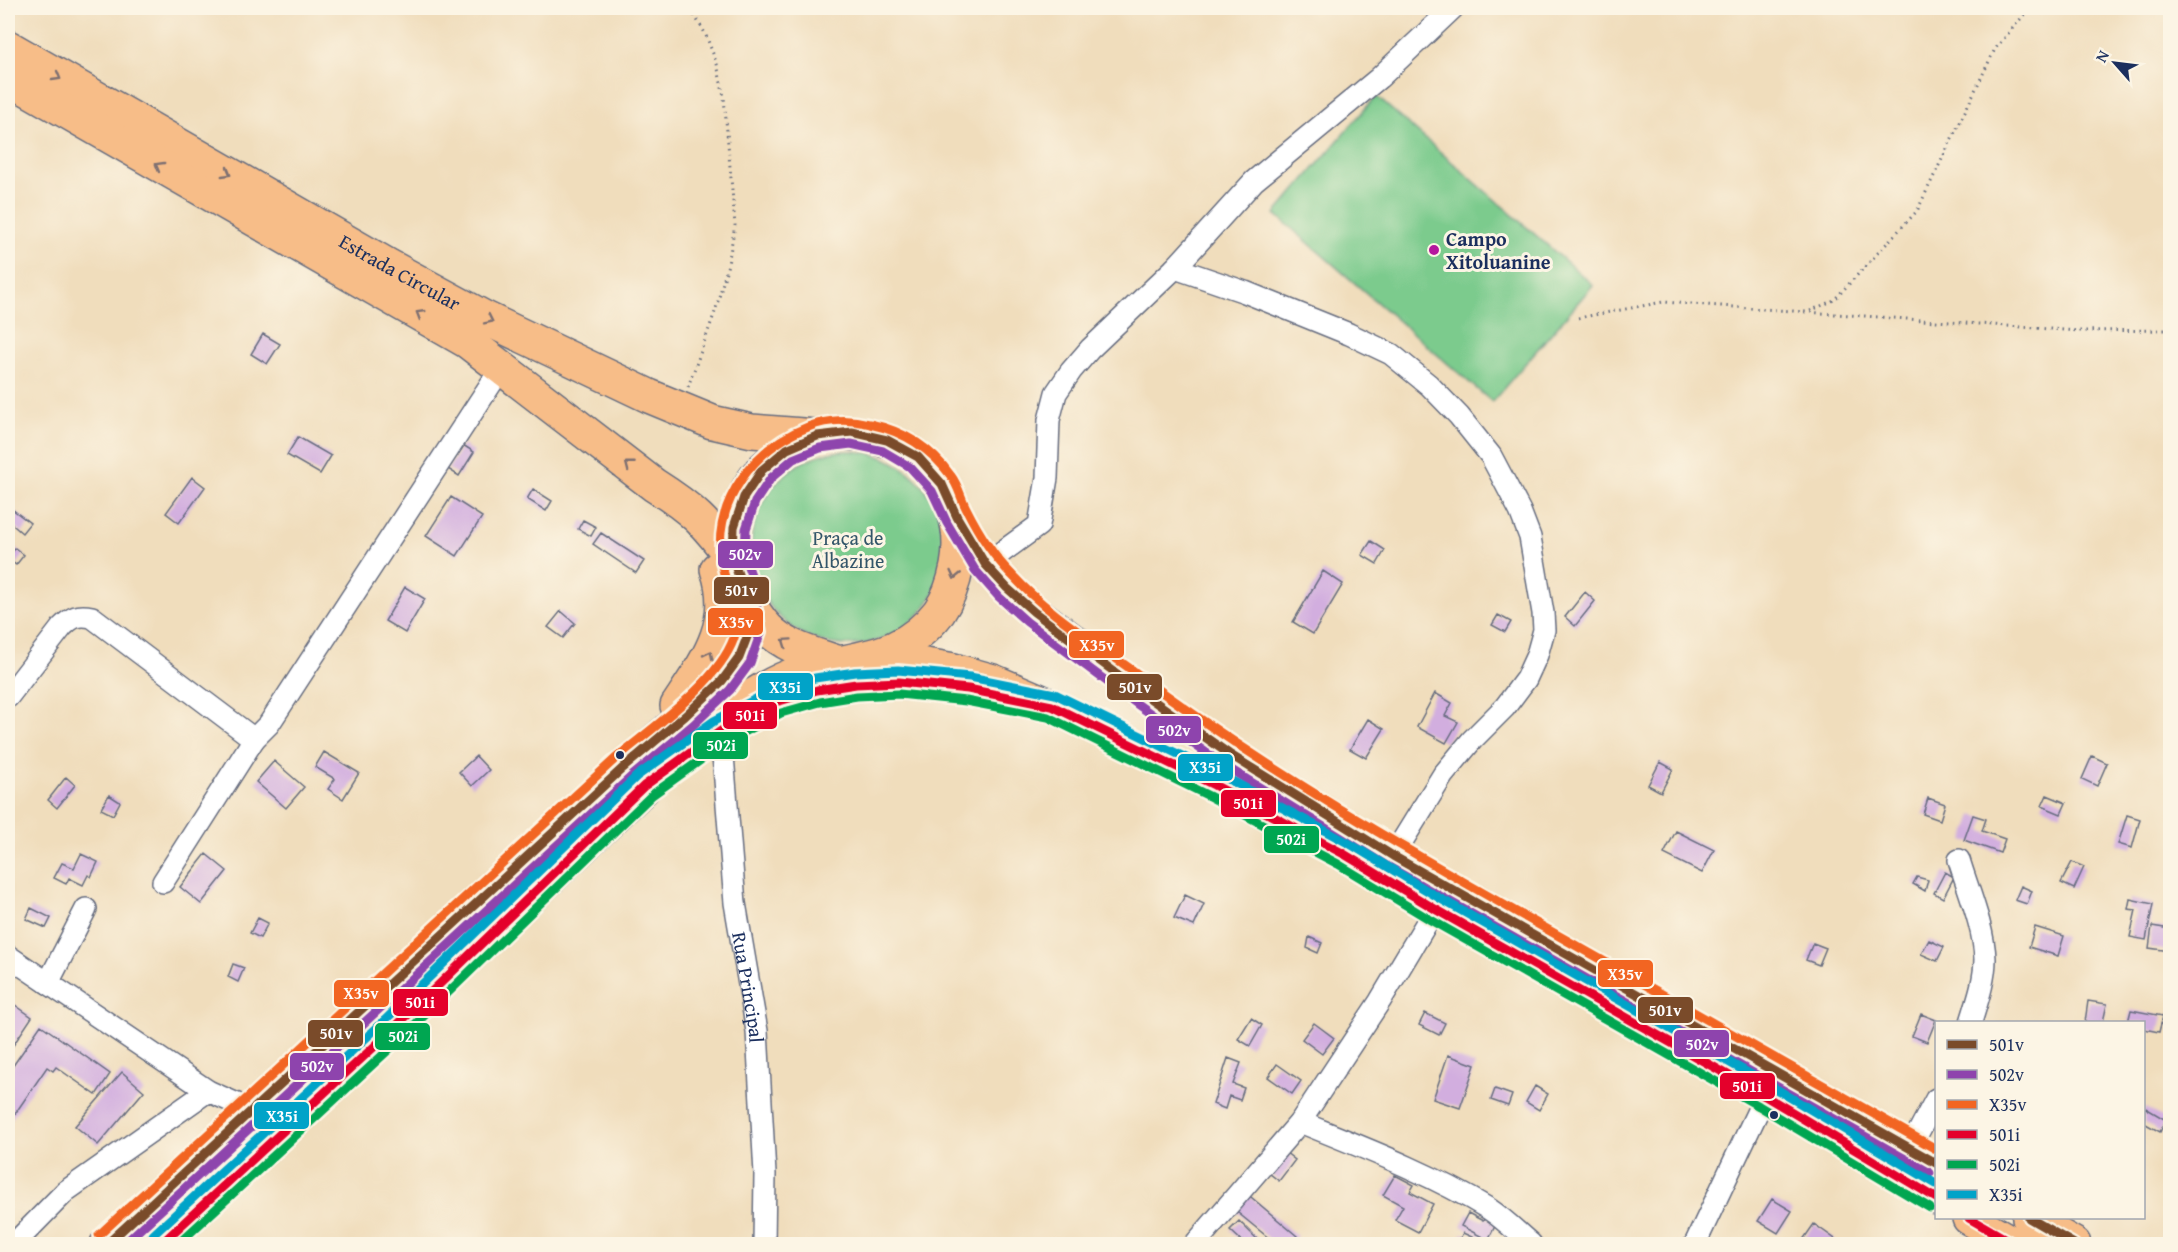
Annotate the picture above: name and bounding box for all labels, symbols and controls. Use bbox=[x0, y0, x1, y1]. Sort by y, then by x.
north arrow bbox=[2085, 33, 2145, 93]
text: N bbox=[2089, 45, 2115, 66]
one-way arrow bbox=[51, 70, 62, 81]
one-way arrow bbox=[155, 162, 165, 173]
one-way arrow bbox=[221, 166, 231, 178]
place label: Campo Xitoluanine bbox=[1446, 224, 1551, 276]
street label: Estrada Circular bbox=[334, 226, 466, 317]
marker: Campo Xitoluanine bbox=[1427, 243, 1441, 257]
one-way arrow bbox=[416, 309, 426, 321]
one-way arrow bbox=[482, 312, 493, 324]
one-way arrow bbox=[624, 461, 635, 472]
park label: Praça de Albazine bbox=[812, 523, 884, 575]
line badge: 502v bbox=[717, 540, 774, 569]
text: 502v bbox=[728, 542, 762, 566]
one-way arrow bbox=[949, 570, 962, 580]
line badge: 501v bbox=[713, 576, 770, 605]
text: 501v bbox=[724, 578, 758, 602]
line badge: X35v bbox=[707, 607, 764, 636]
text: X35v bbox=[719, 610, 754, 634]
line badge: X35v bbox=[1068, 630, 1125, 659]
text: X35v bbox=[1080, 633, 1115, 657]
one-way arrow bbox=[781, 638, 792, 649]
one-way arrow bbox=[701, 651, 713, 662]
line badge: X35i bbox=[757, 672, 814, 701]
line badge: 501v bbox=[1106, 673, 1163, 701]
text: X35i bbox=[769, 675, 801, 699]
text: 501v bbox=[1118, 675, 1152, 699]
line badge: 501i bbox=[722, 701, 778, 730]
text: 501i bbox=[735, 703, 765, 727]
line badge: 502v bbox=[1145, 715, 1202, 744]
text: 502v bbox=[1157, 718, 1191, 742]
line badge: 502i bbox=[692, 731, 749, 760]
text: 502i bbox=[706, 733, 736, 757]
unlabelled marker bbox=[614, 749, 626, 761]
line badge: X35i bbox=[1177, 753, 1234, 782]
text: X35i bbox=[1189, 755, 1221, 779]
line badge: 501i bbox=[1220, 789, 1277, 818]
text: 501i bbox=[1233, 791, 1263, 815]
line badge: 502i bbox=[1263, 825, 1320, 854]
text: 502i bbox=[1276, 827, 1306, 851]
street label: Rua Principal bbox=[726, 929, 772, 1044]
line badge: X35v bbox=[1597, 959, 1654, 988]
text: X35v bbox=[1608, 962, 1643, 986]
line badge: X35v bbox=[333, 979, 390, 1008]
text: X35v bbox=[344, 981, 379, 1005]
line badge: 501i bbox=[392, 988, 449, 1017]
text: 501i bbox=[405, 990, 435, 1014]
line badge: 501v bbox=[1637, 996, 1694, 1024]
text: 501v bbox=[1648, 998, 1682, 1022]
line badge: 501v bbox=[307, 1019, 364, 1048]
text: 501v bbox=[319, 1021, 353, 1045]
legend bbox=[1935, 1021, 2145, 1219]
line badge: 502i bbox=[374, 1022, 431, 1051]
text: 502i bbox=[388, 1024, 418, 1048]
line badge: 502v bbox=[1673, 1029, 1730, 1058]
text: 501v bbox=[1989, 1031, 2024, 1058]
text: 502v bbox=[1685, 1032, 1719, 1056]
line badge: 502v bbox=[289, 1052, 345, 1081]
text: 502v bbox=[300, 1054, 334, 1078]
text: 502v bbox=[1989, 1061, 2024, 1088]
line badge: 501i bbox=[1719, 1072, 1776, 1100]
text: 501i bbox=[1732, 1074, 1762, 1098]
text: X35v bbox=[1989, 1091, 2026, 1118]
line badge: X35i bbox=[253, 1101, 310, 1130]
text: X35i bbox=[266, 1104, 298, 1128]
unlabelled marker bbox=[1768, 1109, 1780, 1121]
text: 501i bbox=[1989, 1121, 2020, 1148]
text: 502i bbox=[1989, 1151, 2020, 1178]
text: X35i bbox=[1989, 1181, 2023, 1208]

